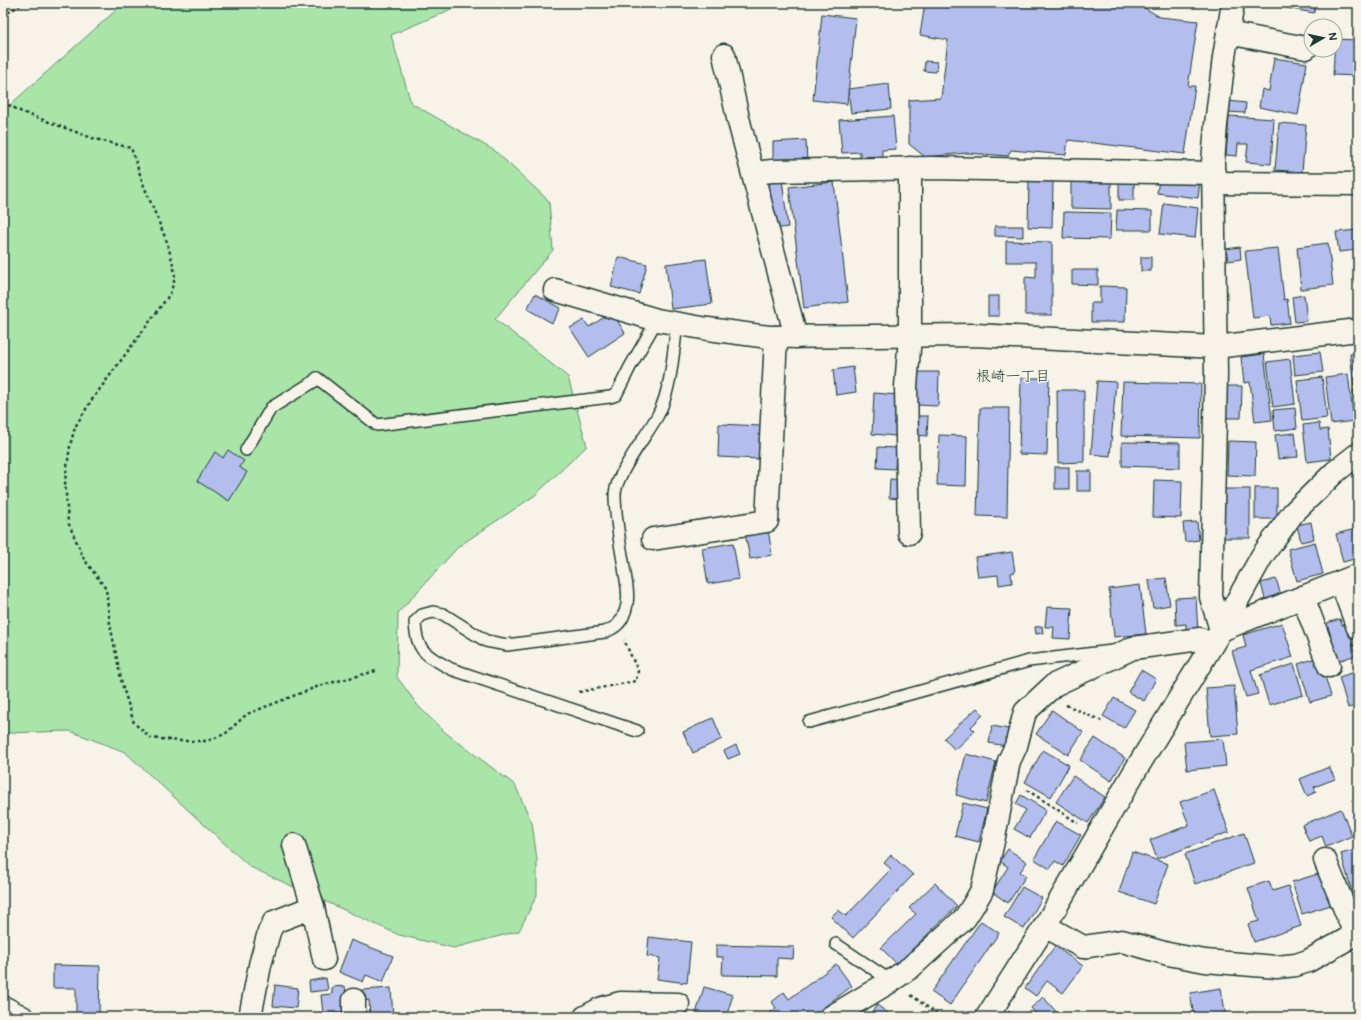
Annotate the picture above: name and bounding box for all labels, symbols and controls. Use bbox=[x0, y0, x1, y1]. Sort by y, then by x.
north arrow bbox=[1303, 18, 1343, 58]
text: N bbox=[1325, 31, 1341, 42]
district label: 根崎一丁目 bbox=[975, 365, 1051, 385]

